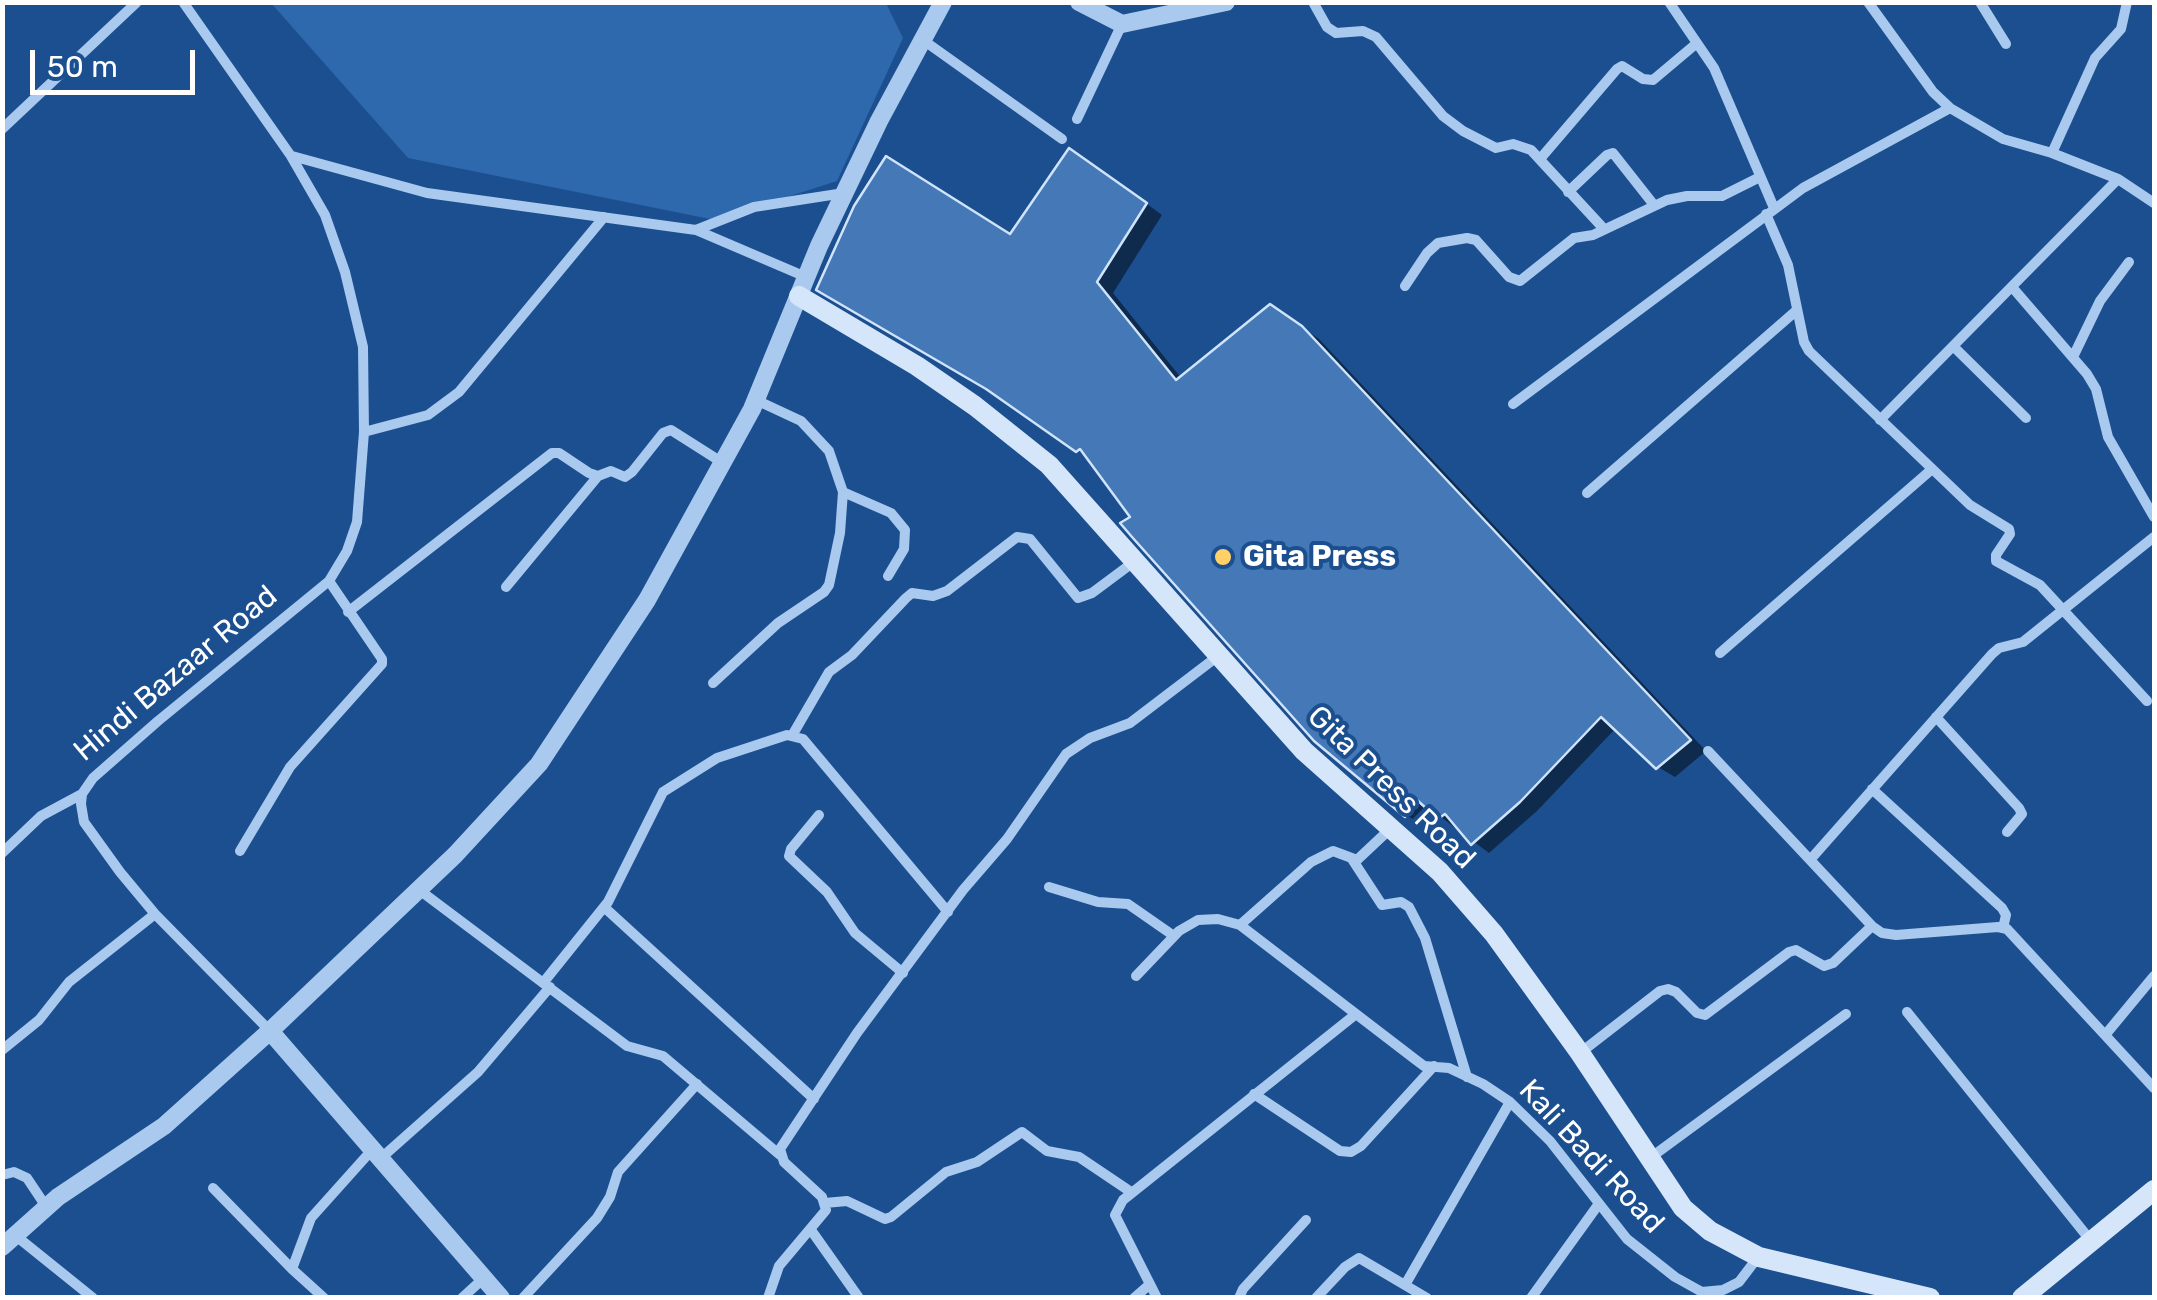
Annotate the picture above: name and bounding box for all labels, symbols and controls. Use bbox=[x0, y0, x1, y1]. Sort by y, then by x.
scale bar bbox=[35, 30, 200, 92]
text: 50 m bbox=[47, 49, 118, 85]
place label: Gita Press bbox=[1243, 539, 1396, 575]
marker: Gita Press bbox=[1212, 546, 1234, 568]
street label: Hindi Bazaar Road bbox=[67, 579, 285, 769]
street label: Gita Press Road bbox=[1300, 699, 1482, 877]
street label: Kali Badi Road bbox=[1511, 1073, 1671, 1241]

